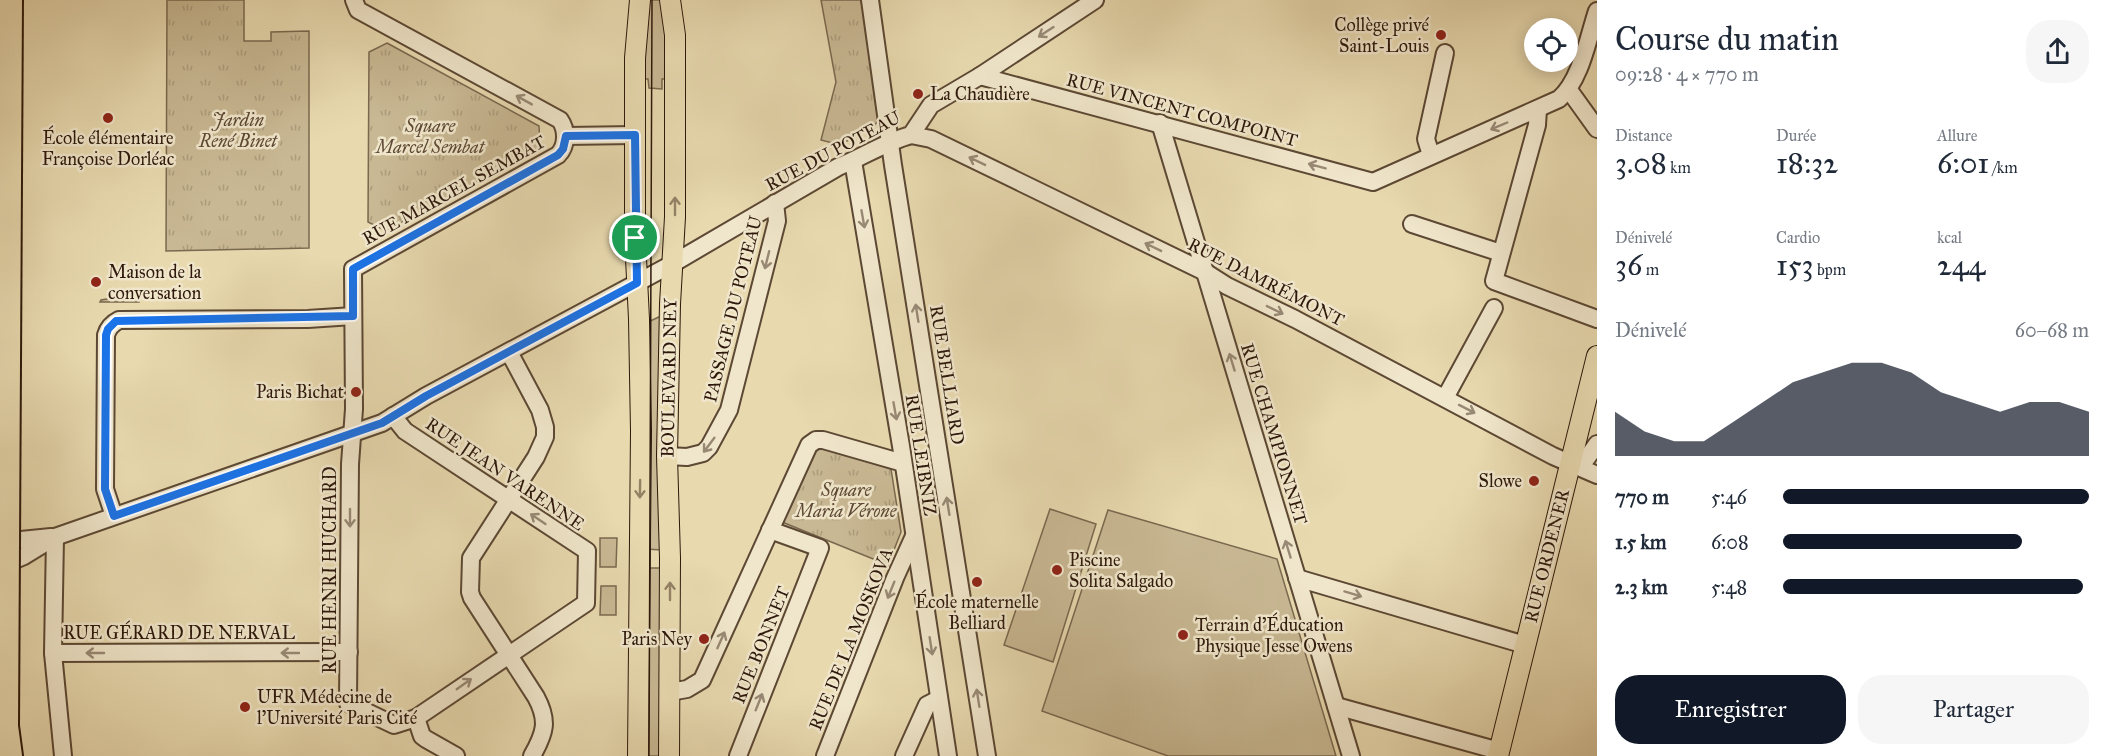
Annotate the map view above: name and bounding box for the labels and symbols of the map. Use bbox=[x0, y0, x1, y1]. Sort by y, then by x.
place label: Collège privé Saint-Louis bbox=[1334, 14, 1430, 57]
one-way arrow bbox=[1039, 26, 1055, 38]
marker: Collège privé Saint-Louis bbox=[1434, 28, 1448, 42]
street label: RUE VINCENT COMPOINT bbox=[1064, 69, 1300, 151]
place label: La Chaudière bbox=[930, 83, 1030, 105]
marker: La Chaudière bbox=[911, 87, 925, 101]
one-way arrow bbox=[515, 94, 533, 105]
street label: RUE DU POTEAU bbox=[762, 106, 905, 196]
park label: Jardin René Binet bbox=[198, 109, 278, 152]
marker: École élémentaire Françoise Dorléac bbox=[101, 111, 115, 125]
park label: Square Marcel Sembat bbox=[374, 115, 486, 158]
one-way arrow bbox=[1490, 121, 1508, 132]
place label: École élémentaire Françoise Dorléac bbox=[42, 125, 175, 170]
street label: RUE MARCEL SEMBAT bbox=[359, 130, 549, 250]
one-way arrow bbox=[969, 155, 987, 167]
one-way arrow bbox=[1308, 160, 1327, 172]
one-way arrow bbox=[669, 196, 681, 216]
one-way arrow bbox=[857, 209, 868, 228]
pin bbox=[609, 212, 660, 263]
street label: PASSAGE DU POTEAU bbox=[699, 213, 767, 404]
street label: RUE DAMRÉMONT bbox=[1184, 231, 1349, 331]
one-way arrow bbox=[1144, 240, 1162, 252]
one-way arrow bbox=[761, 250, 773, 269]
place label: Maison de la conversation bbox=[108, 261, 202, 304]
marker: Maison de la conversation bbox=[89, 275, 103, 289]
street label: BOULEVARD NEY bbox=[657, 298, 681, 458]
one-way arrow bbox=[911, 304, 922, 323]
street label: RUE BELLIARD bbox=[925, 304, 969, 446]
one-way arrow bbox=[1266, 304, 1284, 316]
street label: RUE CHAMPIONNET bbox=[1236, 341, 1312, 527]
one-way arrow bbox=[1226, 353, 1237, 372]
place label: Paris Bichat bbox=[256, 381, 345, 403]
marker: Paris Bichat bbox=[349, 385, 363, 399]
street label: RUE LEIBNIZ bbox=[901, 393, 941, 517]
one-way arrow bbox=[890, 401, 901, 421]
one-way arrow bbox=[1458, 404, 1476, 416]
street label: RUE JEAN VARENNE bbox=[421, 413, 589, 536]
one-way arrow bbox=[703, 436, 715, 452]
street label: RUE HENRI HUCHARD bbox=[319, 466, 341, 674]
place label: Slowe bbox=[1479, 470, 1522, 492]
marker: Slowe bbox=[1527, 474, 1541, 488]
one-way arrow bbox=[634, 479, 646, 499]
park label: Square Maria Vérone bbox=[794, 479, 898, 522]
street label: RUE ORDENER bbox=[1520, 486, 1575, 625]
one-way arrow bbox=[942, 496, 953, 516]
one-way arrow bbox=[344, 508, 356, 528]
one-way arrow bbox=[531, 513, 547, 525]
one-way arrow bbox=[1282, 540, 1293, 559]
street label: RUE DE LA MOSKOVA bbox=[804, 545, 898, 733]
place label: Piscine Solita Salgado bbox=[1069, 549, 1173, 593]
marker: Piscine Solita Salgado bbox=[1050, 563, 1064, 577]
marker: École maternelle Belliard bbox=[970, 575, 984, 589]
one-way arrow bbox=[884, 580, 895, 599]
one-way arrow bbox=[664, 582, 676, 602]
street label: RUE BONNET bbox=[728, 583, 794, 707]
place label: École maternelle Belliard bbox=[915, 589, 1039, 634]
one-way arrow bbox=[1343, 589, 1362, 600]
place label: Terrain d'Éducation Physique Jesse Owens bbox=[1195, 612, 1352, 658]
street label: RUE GÉRARD DE NERVAL bbox=[63, 620, 296, 644]
place label: Paris Ney bbox=[621, 628, 693, 650]
marker: Terrain d'Éducation Physique Jesse Owens bbox=[1176, 628, 1190, 642]
one-way arrow bbox=[715, 631, 727, 649]
marker: Paris Ney bbox=[697, 632, 711, 646]
one-way arrow bbox=[926, 635, 937, 655]
one-way arrow bbox=[86, 647, 106, 659]
one-way arrow bbox=[281, 647, 301, 659]
one-way arrow bbox=[455, 678, 472, 690]
place label: UFR Médecine de l'Université Paris Cité bbox=[257, 686, 418, 729]
one-way arrow bbox=[973, 689, 984, 709]
one-way arrow bbox=[754, 693, 765, 711]
marker: UFR Médecine de l'Université Paris Cité bbox=[238, 700, 252, 714]

